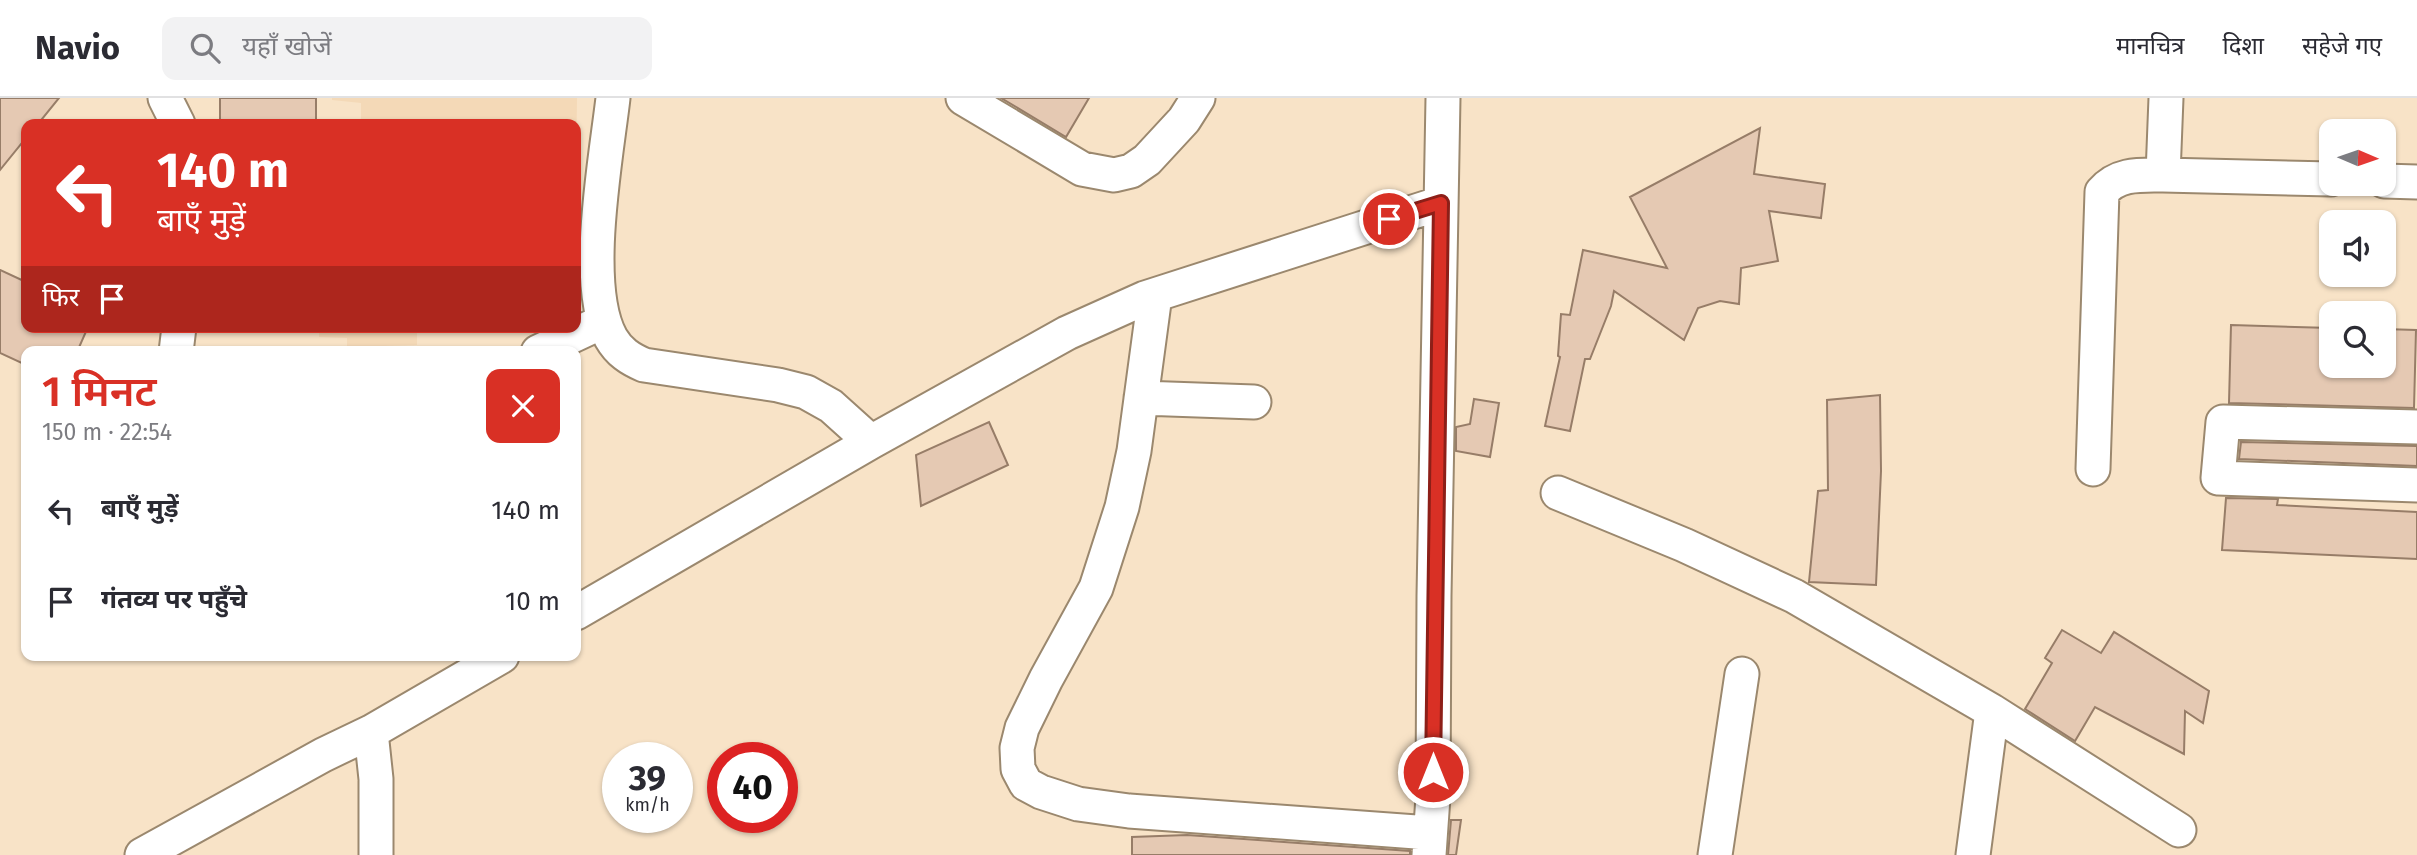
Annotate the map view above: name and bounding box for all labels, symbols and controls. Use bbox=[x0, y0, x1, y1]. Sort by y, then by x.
search box bbox=[162, 17, 652, 80]
text: Navio bbox=[35, 28, 120, 68]
icon: search bbox=[186, 29, 224, 67]
text: यहाँ खोजें bbox=[242, 31, 332, 62]
text: मानचित्र bbox=[2116, 32, 2185, 60]
text: दिशा bbox=[2223, 32, 2264, 60]
text: सहेजे गए bbox=[2302, 32, 2382, 60]
north arrow bbox=[2319, 119, 2396, 196]
map controls bbox=[2319, 119, 2396, 378]
text: 140 m bbox=[157, 141, 289, 200]
icon: left bbox=[42, 147, 133, 238]
pin bbox=[1359, 189, 1419, 249]
icon: arrive bbox=[1370, 200, 1408, 238]
text: बाएँ मुड़ें bbox=[157, 201, 246, 239]
button: sound bbox=[2319, 210, 2396, 287]
icon: arrive bbox=[93, 280, 131, 318]
text: फिर bbox=[42, 282, 79, 313]
button: search bbox=[2319, 301, 2396, 378]
text: 1 मिनट bbox=[42, 367, 157, 417]
button: close bbox=[486, 369, 560, 443]
text: 150 m · 22:54 bbox=[42, 418, 172, 446]
icon: left bbox=[42, 492, 80, 530]
text: बाएँ मुड़ें bbox=[101, 493, 178, 524]
text: 140 m bbox=[491, 495, 560, 526]
icon: arrive bbox=[42, 583, 80, 621]
text: गंतव्य पर पहुँचे bbox=[101, 584, 247, 615]
text: 10 m bbox=[505, 586, 560, 617]
position arrow bbox=[1396, 735, 1470, 809]
speed limit sign: 40 bbox=[707, 742, 798, 833]
text: 39 bbox=[629, 757, 666, 799]
text: km/h bbox=[625, 794, 670, 816]

